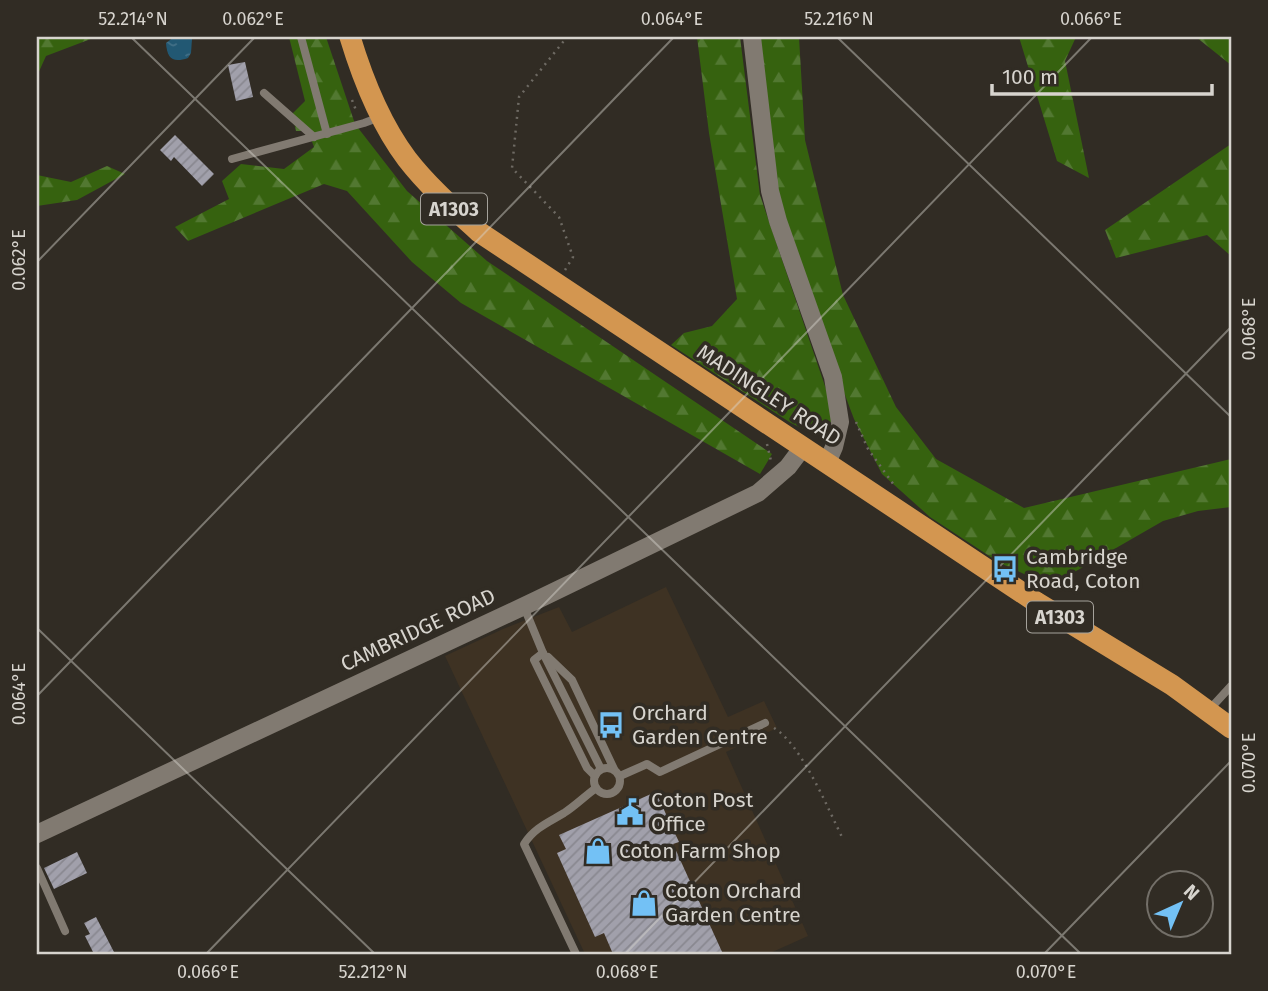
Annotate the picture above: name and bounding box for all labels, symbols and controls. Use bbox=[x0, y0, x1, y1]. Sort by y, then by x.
text: 52.214°N bbox=[98, 8, 168, 30]
text: 0.062°E bbox=[222, 8, 284, 30]
text: 0.064°E bbox=[641, 8, 703, 30]
text: 52.216°N bbox=[804, 8, 874, 30]
text: 0.066°E bbox=[1060, 8, 1122, 30]
scale bar bbox=[992, 52, 1212, 96]
text: 100 m bbox=[1002, 64, 1058, 90]
road number: A1303 bbox=[421, 194, 487, 224]
text: 0.062°E bbox=[8, 229, 30, 291]
text: 0.068°E bbox=[1238, 298, 1260, 360]
street label: MADINGLEY ROAD bbox=[692, 339, 846, 451]
place label: Cambridge Road, Coton bbox=[1026, 544, 1140, 594]
bus stop icon: Cambridge Road, Coton bbox=[990, 554, 1020, 584]
street label: CAMBRIDGE ROAD bbox=[336, 583, 500, 677]
road number: A1303 bbox=[1027, 602, 1093, 632]
text: 0.064°E bbox=[8, 663, 30, 725]
place label: Orchard Garden Centre bbox=[632, 700, 768, 750]
bus stop icon: Orchard Garden Centre bbox=[596, 710, 626, 740]
text: 0.070°E bbox=[1238, 733, 1260, 793]
place label: Coton Post Office bbox=[651, 787, 754, 837]
public building icon: Coton Post Office bbox=[615, 797, 645, 827]
shop icon: Coton Farm Shop bbox=[583, 836, 613, 866]
place label: Coton Farm Shop bbox=[619, 838, 781, 864]
north arrow bbox=[1146, 869, 1216, 939]
place label: Coton Orchard Garden Centre bbox=[665, 878, 802, 928]
text: N bbox=[1179, 879, 1204, 905]
shop icon: Coton Orchard Garden Centre bbox=[629, 888, 659, 918]
text: 0.066°E bbox=[177, 961, 239, 983]
text: 52.212°N bbox=[339, 961, 407, 983]
text: 0.068°E bbox=[596, 961, 658, 983]
text: 0.070°E bbox=[1016, 961, 1076, 983]

